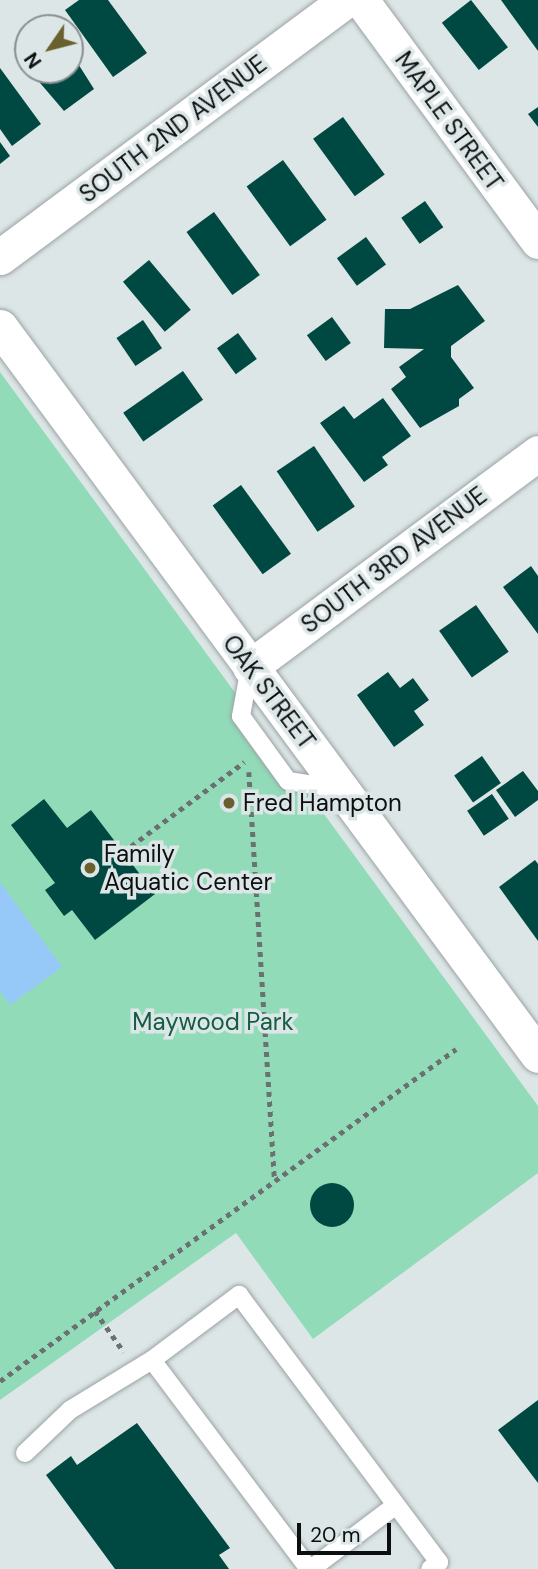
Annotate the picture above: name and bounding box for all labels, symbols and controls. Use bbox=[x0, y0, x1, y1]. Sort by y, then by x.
north arrow bbox=[14, 14, 84, 84]
street label: MAPLE STREET bbox=[389, 46, 509, 196]
text: N bbox=[19, 47, 47, 73]
street label: SOUTH 2ND AVENUE bbox=[74, 49, 272, 209]
street label: SOUTH 3RD AVENUE bbox=[296, 481, 492, 639]
street label: OAK STREET bbox=[217, 629, 321, 755]
place label: Fred Hampton bbox=[243, 789, 402, 817]
marker: Fred Hampton bbox=[221, 795, 237, 811]
place label: Family Aquatic Center bbox=[104, 840, 272, 896]
marker: Family Aquatic Center bbox=[82, 860, 98, 876]
park label: Maywood Park bbox=[132, 1008, 294, 1036]
scale bar bbox=[300, 1510, 394, 1554]
text: 20 m bbox=[310, 1521, 361, 1549]

